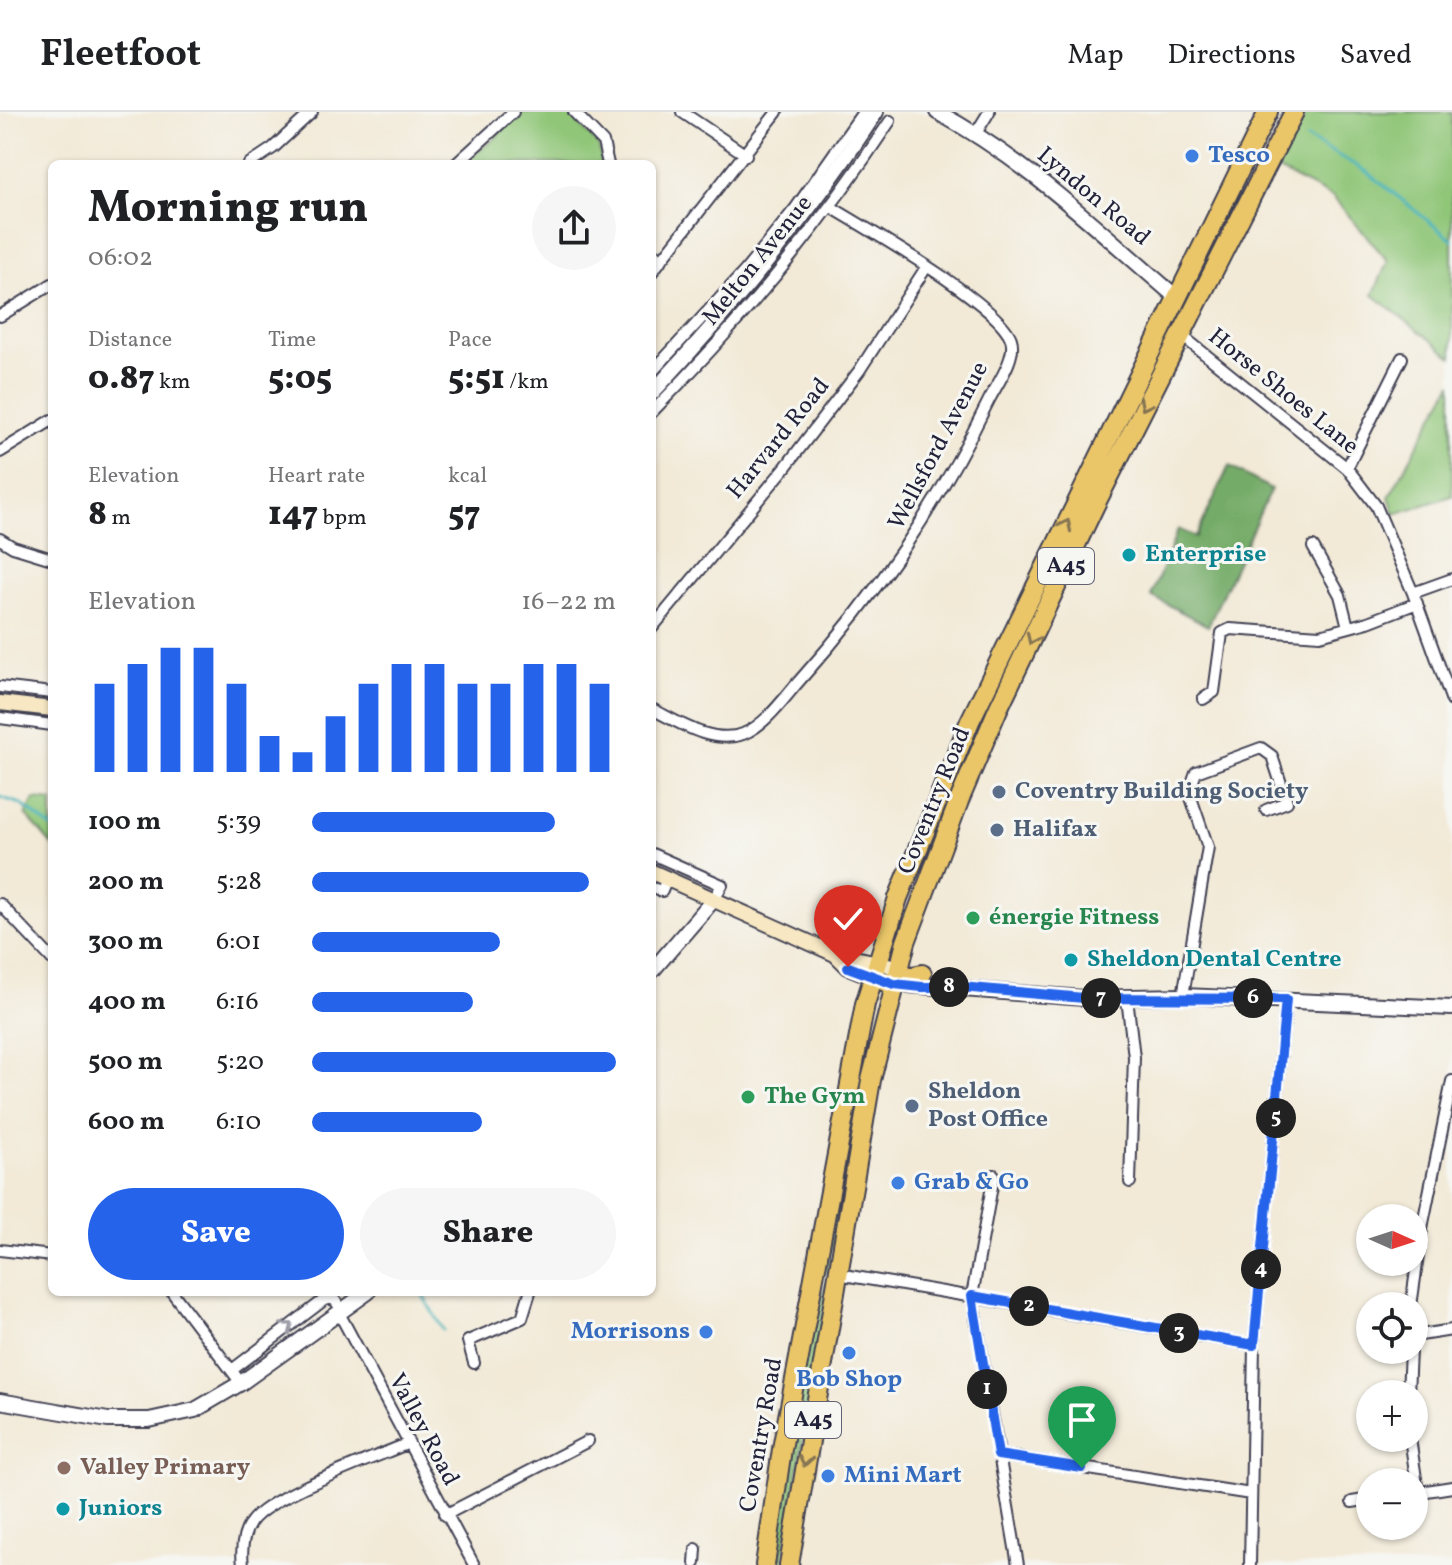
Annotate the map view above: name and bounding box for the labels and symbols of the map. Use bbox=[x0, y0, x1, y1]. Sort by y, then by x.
street label: Lyndon Road bbox=[1029, 139, 1157, 255]
place label: Tesco bbox=[1208, 139, 1270, 173]
marker: Tesco bbox=[1183, 147, 1201, 165]
street label: Melton Avenue bbox=[695, 189, 821, 333]
street label: Horse Shoes Lane bbox=[1200, 321, 1366, 463]
street label: Wellsford Avenue bbox=[880, 356, 998, 536]
street label: Harvard Road bbox=[719, 371, 839, 507]
one-way arrow bbox=[1140, 396, 1155, 411]
one-way arrow bbox=[1056, 519, 1071, 534]
place label: Enterprise bbox=[1145, 538, 1266, 572]
marker: Enterprise bbox=[1120, 546, 1138, 564]
road number: A45 bbox=[1038, 548, 1094, 584]
one-way arrow bbox=[1026, 630, 1042, 645]
street label: Coventry Road bbox=[890, 722, 980, 880]
place label: Coventry Building Society bbox=[1015, 775, 1309, 809]
marker: Coventry Building Society bbox=[990, 783, 1008, 801]
place label: Halifax bbox=[1013, 813, 1097, 847]
marker: Halifax bbox=[988, 821, 1006, 839]
pin bbox=[814, 885, 882, 967]
place label: énergie Fitness bbox=[989, 901, 1159, 935]
marker: énergie Fitness bbox=[964, 909, 982, 927]
place label: Sheldon Dental Centre bbox=[1087, 943, 1342, 977]
marker: Sheldon Dental Centre bbox=[1062, 951, 1080, 969]
pin: 8 bbox=[929, 967, 969, 1007]
pin: 7 bbox=[1081, 978, 1121, 1018]
pin: 6 bbox=[1233, 978, 1273, 1018]
place label: Sheldon Post Office bbox=[928, 1075, 1048, 1137]
place label: The Gym bbox=[764, 1080, 865, 1114]
marker: The Gym bbox=[739, 1088, 757, 1106]
marker: Sheldon Post Office bbox=[903, 1097, 921, 1115]
pin: 5 bbox=[1256, 1098, 1296, 1138]
place label: Grab & Go bbox=[914, 1166, 1029, 1200]
marker: Grab & Go bbox=[889, 1174, 907, 1192]
north arrow bbox=[1356, 1204, 1428, 1276]
pin: 4 bbox=[1241, 1249, 1281, 1289]
pin: 2 bbox=[1009, 1286, 1049, 1326]
pin: 3 bbox=[1159, 1313, 1199, 1353]
place label: Morrisons bbox=[571, 1315, 690, 1349]
one-way arrow bbox=[279, 1323, 294, 1337]
marker: Morrisons bbox=[697, 1323, 715, 1341]
marker: Bob Shop bbox=[840, 1344, 858, 1362]
street label: Coventry Road bbox=[732, 1355, 792, 1515]
place label: Bob Shop bbox=[796, 1363, 902, 1397]
street label: Valley Road bbox=[379, 1368, 467, 1492]
pin: 1 bbox=[967, 1369, 1007, 1409]
pin bbox=[1048, 1386, 1116, 1468]
road number: A45 bbox=[785, 1402, 841, 1438]
place label: Valley Primary bbox=[80, 1451, 251, 1485]
one-way arrow bbox=[798, 1455, 815, 1468]
marker: Valley Primary bbox=[55, 1459, 73, 1477]
place label: Mini Mart bbox=[844, 1459, 961, 1493]
marker: Mini Mart bbox=[819, 1467, 837, 1485]
place label: Juniors bbox=[78, 1492, 162, 1526]
marker: Juniors bbox=[54, 1500, 72, 1518]

